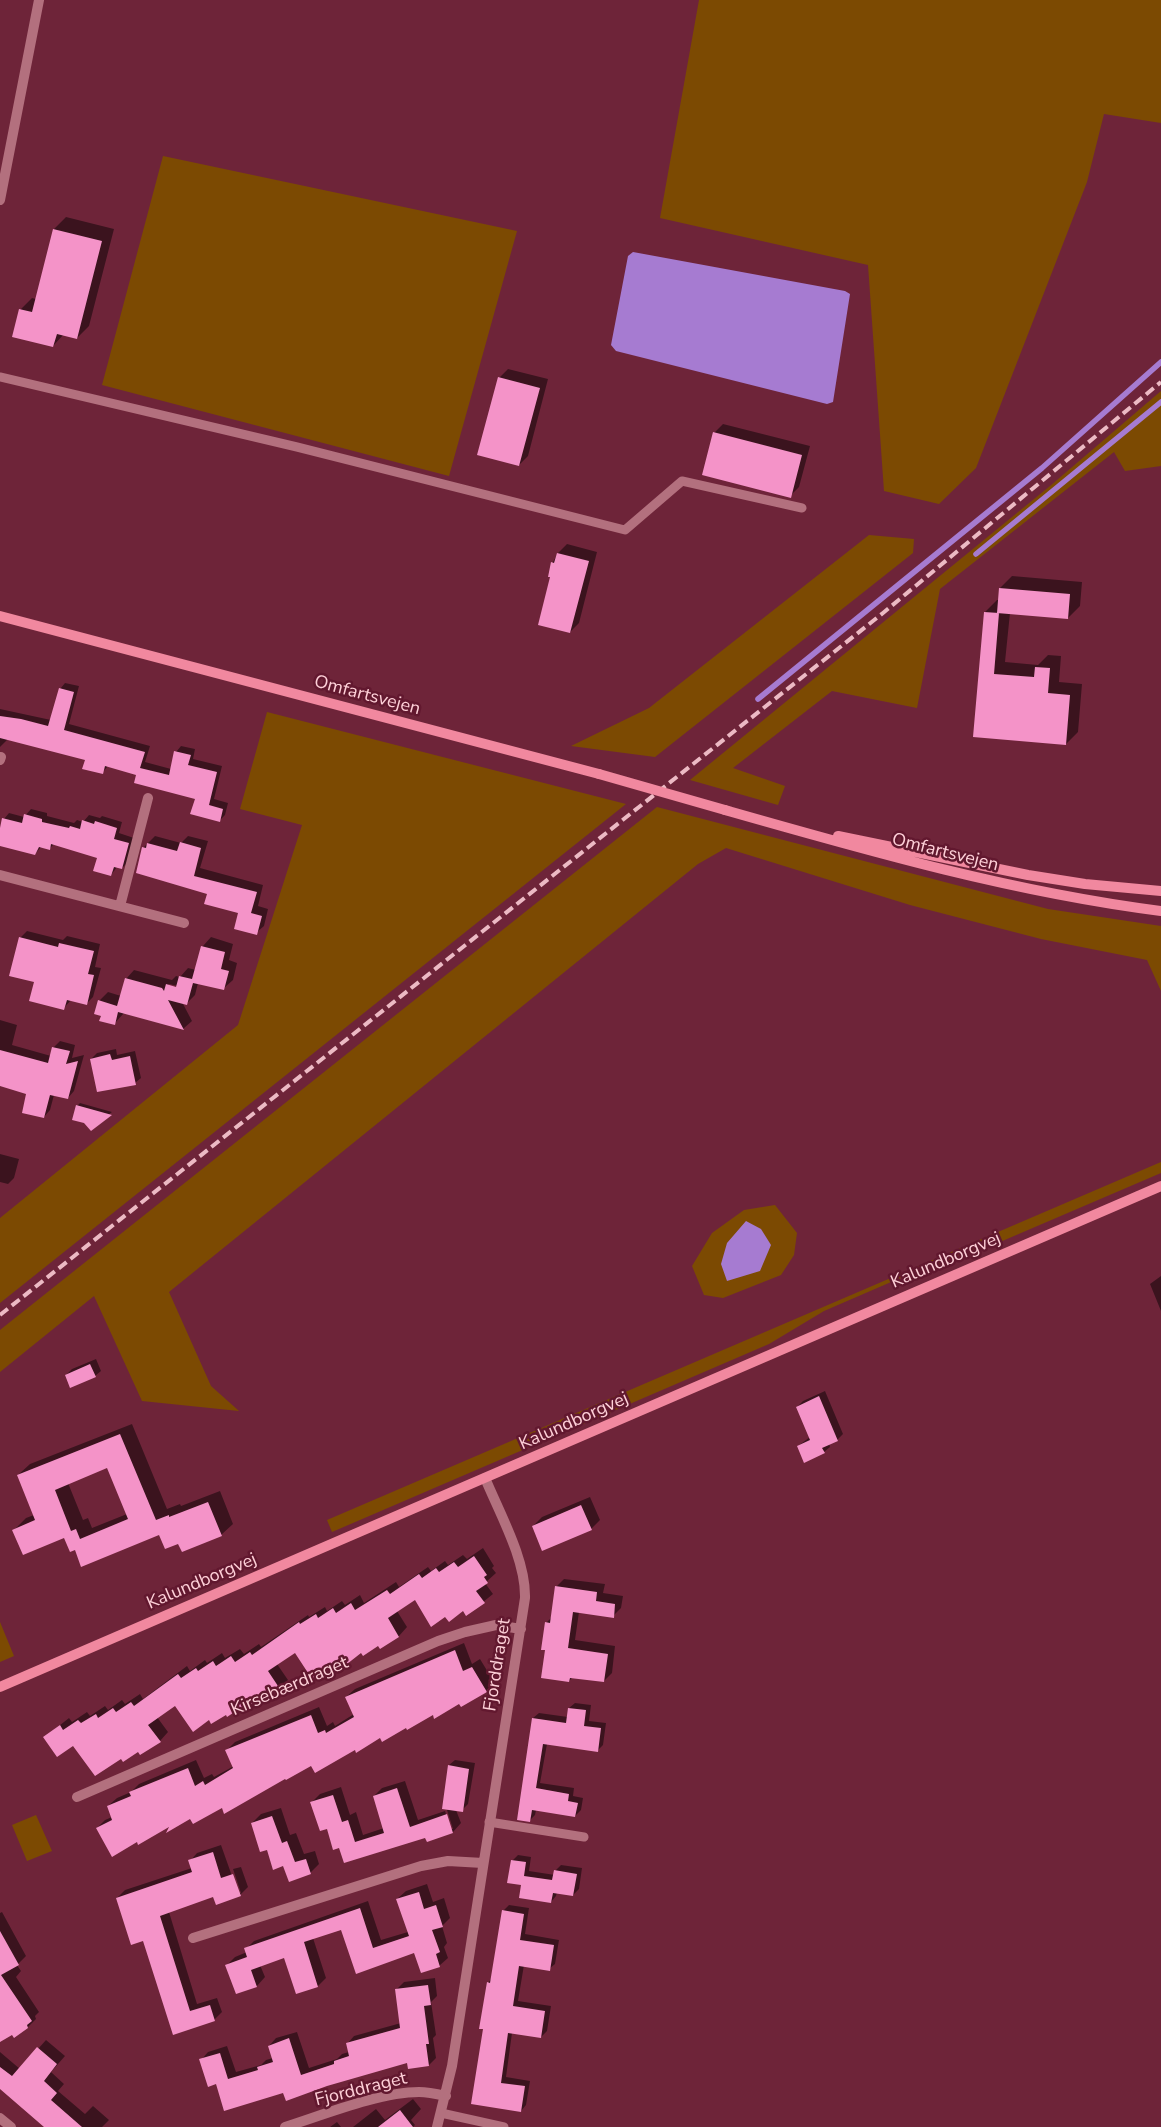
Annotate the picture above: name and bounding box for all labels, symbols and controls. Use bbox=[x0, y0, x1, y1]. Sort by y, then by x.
street label: Omfartsvejen bbox=[312, 671, 422, 721]
street label: Omfartsvejen bbox=[889, 829, 1001, 877]
street label: Kalundborgvej bbox=[888, 1228, 1004, 1294]
street label: Kalundborgvej bbox=[516, 1388, 632, 1456]
street label: Kalundborgvej bbox=[144, 1549, 260, 1615]
street label: Fjorddraget bbox=[480, 1617, 516, 1713]
street label: Kirsebærdraget bbox=[228, 1653, 352, 1721]
street label: Fjorddraget bbox=[313, 2068, 409, 2112]

